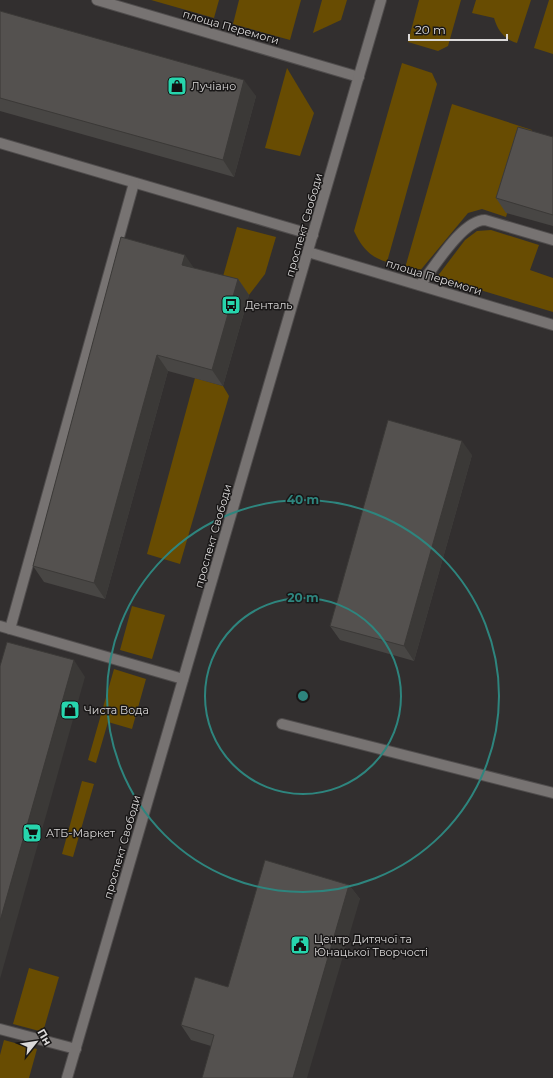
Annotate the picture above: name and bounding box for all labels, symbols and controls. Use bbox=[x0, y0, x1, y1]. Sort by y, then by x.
street label: площа Перемоги bbox=[181, 7, 281, 47]
scale bar bbox=[409, 16, 507, 42]
text: 20 m bbox=[415, 22, 446, 37]
shop icon: Лучіано bbox=[166, 75, 188, 97]
place label: Лучіано bbox=[191, 79, 236, 93]
street label: проспект Свободи bbox=[282, 172, 326, 278]
street label: площа Перемоги bbox=[384, 256, 484, 298]
bus stop icon: Денталь bbox=[220, 294, 242, 316]
place label: Денталь bbox=[245, 298, 293, 312]
street label: проспект Свободи bbox=[191, 483, 235, 589]
text: 40 m bbox=[287, 492, 319, 507]
text: 20 m bbox=[287, 590, 319, 605]
centre of rings bbox=[296, 689, 310, 703]
shop icon: Чиста Вода bbox=[59, 699, 81, 721]
place label: Чиста Вода bbox=[84, 703, 149, 717]
street label: проспект Свободи bbox=[100, 794, 144, 900]
supermarket icon: АТБ-Маркет bbox=[21, 822, 43, 844]
place label: АТБ-Маркет bbox=[46, 826, 116, 840]
place label: Центр Дитячої та Юнацької Творчості bbox=[314, 932, 428, 959]
public building icon: Центр Дитячої та Юнацької Творчості bbox=[289, 934, 311, 956]
north arrow bbox=[16, 1022, 56, 1062]
text: Пн bbox=[34, 1026, 55, 1048]

